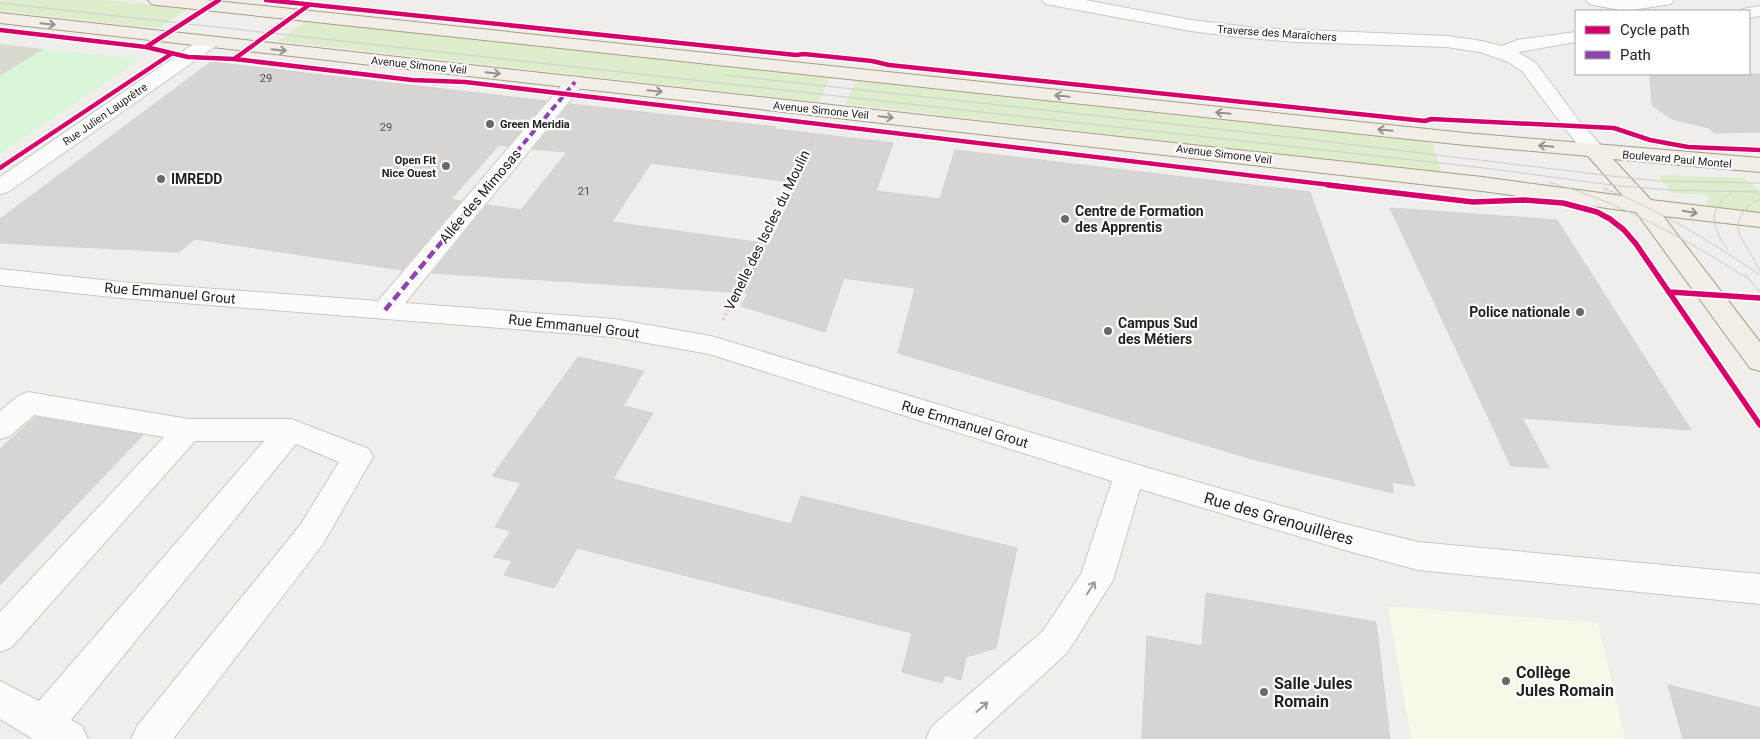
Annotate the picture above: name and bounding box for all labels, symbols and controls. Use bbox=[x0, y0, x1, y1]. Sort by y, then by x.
legend bbox=[1575, 10, 1750, 75]
one-way arrow bbox=[40, 19, 56, 29]
text: Cycle path bbox=[1620, 21, 1690, 39]
street label: Traverse des Maraîchers bbox=[1217, 23, 1338, 44]
one-way arrow bbox=[271, 45, 287, 54]
text: Path bbox=[1620, 46, 1651, 64]
street label: Avenue Simone Veil bbox=[370, 54, 468, 77]
one-way arrow bbox=[485, 68, 501, 78]
house number: 29 bbox=[260, 72, 272, 85]
street label: Rue Julien Lauprêtre bbox=[61, 80, 150, 148]
one-way arrow bbox=[646, 86, 662, 96]
one-way arrow bbox=[1054, 91, 1070, 101]
street label: Avenue Simone Veil bbox=[772, 99, 870, 122]
one-way arrow bbox=[1215, 108, 1231, 118]
one-way arrow bbox=[877, 112, 893, 122]
marker: Green Meridia bbox=[484, 118, 496, 130]
place label: Green Meridia bbox=[500, 118, 570, 131]
house number: 29 bbox=[380, 121, 392, 134]
one-way arrow bbox=[1377, 125, 1393, 135]
street label: Avenue Simone Veil bbox=[1175, 142, 1273, 167]
one-way arrow bbox=[1539, 142, 1555, 151]
street label: Allée des Mimosas bbox=[436, 146, 524, 246]
street label: Venelle des Iscles du Moulin bbox=[721, 147, 813, 313]
street label: Boulevard Paul Montel bbox=[1622, 148, 1732, 171]
place label: Open Fit Nice Ouest bbox=[382, 154, 436, 180]
marker: Open Fit Nice Ouest bbox=[440, 160, 452, 172]
place label: IMREDD bbox=[171, 171, 222, 187]
marker: IMREDD bbox=[155, 173, 167, 185]
house number: 21 bbox=[578, 185, 590, 198]
place label: Centre de Formation des Apprentis bbox=[1075, 203, 1204, 235]
one-way arrow bbox=[1682, 208, 1698, 218]
marker: Centre de Formation des Apprentis bbox=[1059, 213, 1071, 225]
street label: Rue Emmanuel Grout bbox=[104, 279, 237, 307]
place label: Police nationale bbox=[1469, 304, 1570, 320]
marker: Police nationale bbox=[1574, 306, 1586, 318]
street label: Rue Emmanuel Grout bbox=[508, 311, 641, 341]
place label: Campus Sud des Métiers bbox=[1118, 315, 1198, 347]
marker: Campus Sud des Métiers bbox=[1102, 325, 1114, 337]
street label: Rue Emmanuel Grout bbox=[900, 397, 1031, 451]
street label: Rue des Grenouillères bbox=[1202, 488, 1356, 549]
one-way arrow bbox=[1085, 581, 1096, 595]
place label: Collège Jules Romain bbox=[1516, 663, 1614, 700]
place label: Salle Jules Romain bbox=[1274, 674, 1353, 711]
marker: Collège Jules Romain bbox=[1500, 675, 1512, 687]
marker: Salle Jules Romain bbox=[1258, 686, 1270, 698]
one-way arrow bbox=[975, 701, 988, 713]

